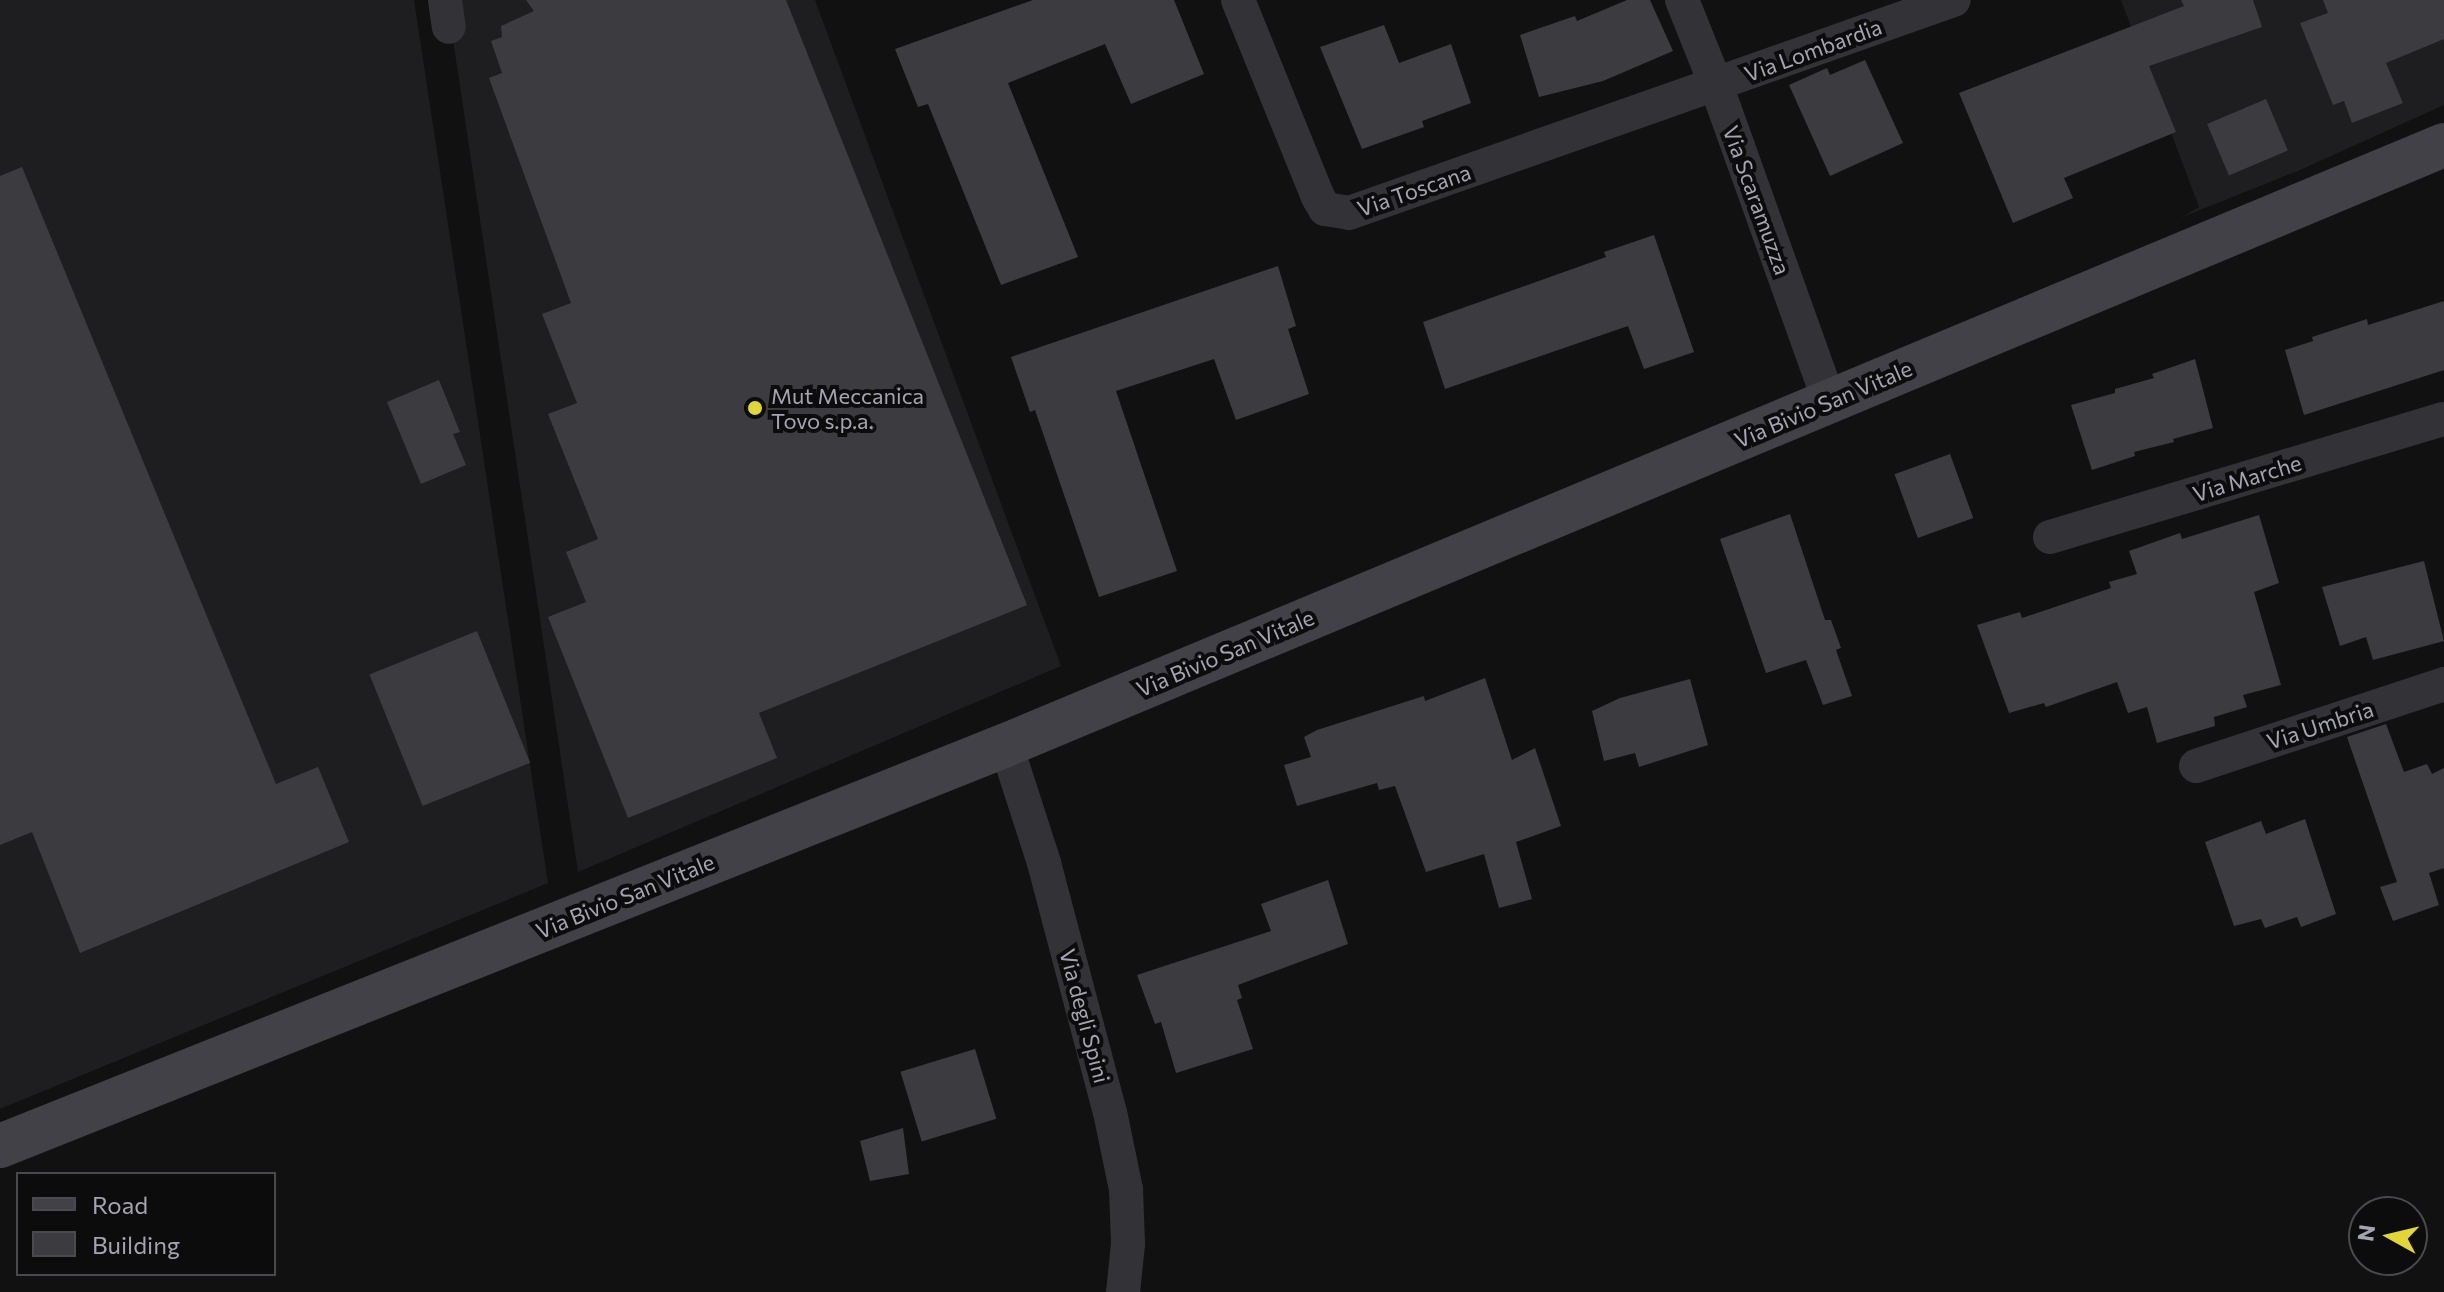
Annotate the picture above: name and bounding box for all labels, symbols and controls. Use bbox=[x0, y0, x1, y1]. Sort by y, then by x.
street label: Via Lombardia bbox=[1741, 13, 1885, 87]
street label: Via Scaramuzza bbox=[1718, 122, 1796, 278]
street label: Via Toscana bbox=[1354, 158, 1474, 222]
street label: Via Bivio San Vitale bbox=[1730, 355, 1916, 453]
place label: Mut Meccanica Tovo s.p.a. bbox=[771, 382, 924, 434]
marker: Mut Meccanica Tovo s.p.a. bbox=[746, 399, 764, 417]
street label: Via Marche bbox=[2189, 449, 2305, 507]
street label: Via Bivio San Vitale bbox=[1132, 604, 1318, 702]
street label: Via Umbria bbox=[2263, 695, 2377, 755]
street label: Via Bivio San Vitale bbox=[532, 848, 718, 944]
street label: Via degli Spini bbox=[1054, 946, 1116, 1086]
legend bbox=[16, 1172, 276, 1276]
text: Road bbox=[92, 1190, 148, 1219]
north arrow bbox=[2348, 1196, 2428, 1276]
text: N bbox=[2351, 1223, 2380, 1243]
text: Building bbox=[92, 1230, 180, 1259]

